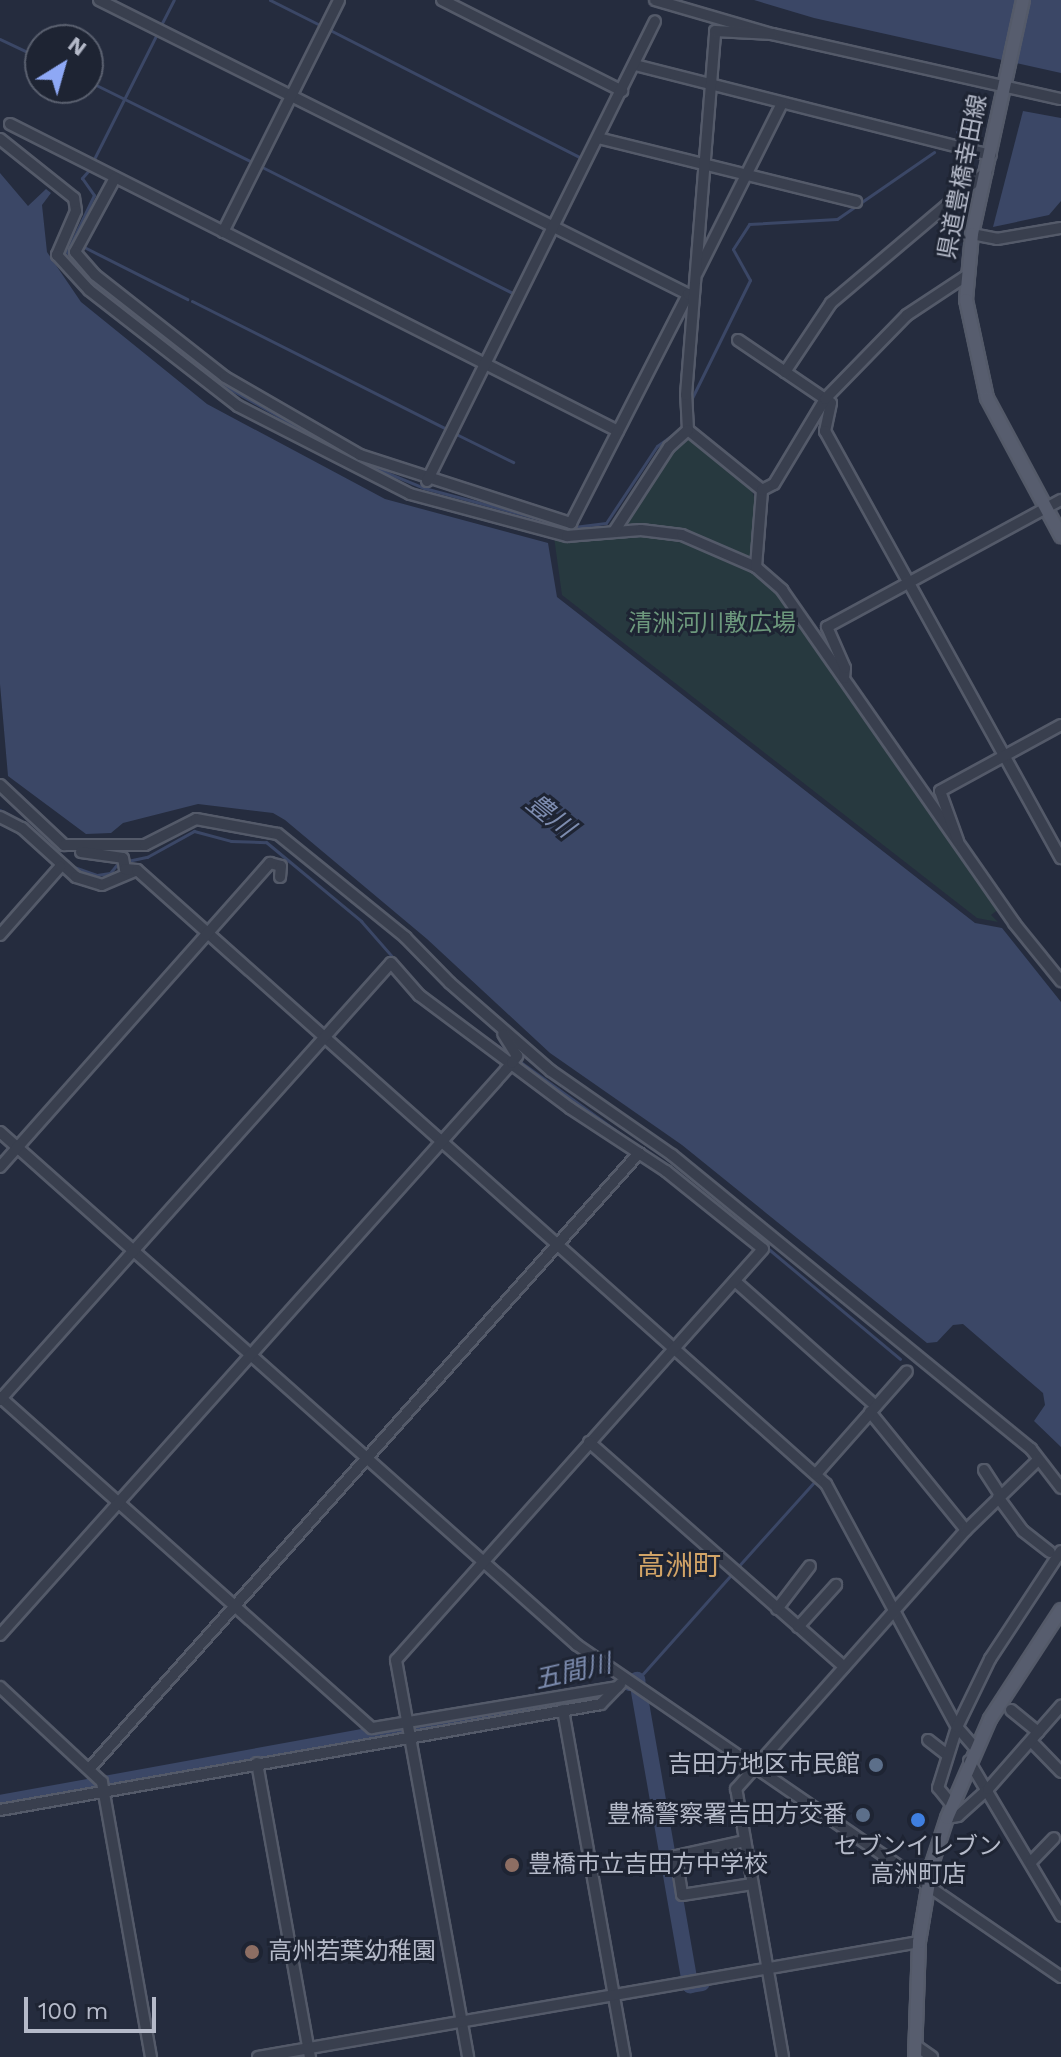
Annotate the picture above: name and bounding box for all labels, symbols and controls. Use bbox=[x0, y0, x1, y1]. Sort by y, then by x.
north arrow bbox=[24, 24, 104, 104]
text: N bbox=[64, 31, 92, 61]
street label: 県道豊橋幸田線 bbox=[933, 92, 993, 262]
park label: 清洲河川敷広場 bbox=[628, 610, 796, 638]
water label: 豊川 bbox=[520, 788, 580, 844]
district label: 高洲町 bbox=[637, 1549, 721, 1583]
water label: 五間川 bbox=[531, 1648, 615, 1696]
place label: 吉田方地区市民館 bbox=[668, 1751, 860, 1779]
marker: 吉田方地区市民館 bbox=[867, 1756, 885, 1774]
place label: 豊橋警察署吉田方交番 bbox=[607, 1801, 847, 1829]
marker: 豊橋警察署吉田方交番 bbox=[854, 1806, 872, 1824]
marker: セブンイレブン 高洲町店 bbox=[909, 1811, 927, 1829]
place label: セブンイレブン 高洲町店 bbox=[834, 1833, 1002, 1889]
place label: 豊橋市立吉田方中学校 bbox=[528, 1851, 768, 1879]
marker: 豊橋市立吉田方中学校 bbox=[503, 1856, 521, 1874]
place label: 高州若葉幼稚園 bbox=[268, 1938, 436, 1966]
marker: 高州若葉幼稚園 bbox=[243, 1943, 261, 1961]
scale bar bbox=[28, 1981, 160, 2031]
text: 100 m bbox=[38, 1997, 108, 2025]

